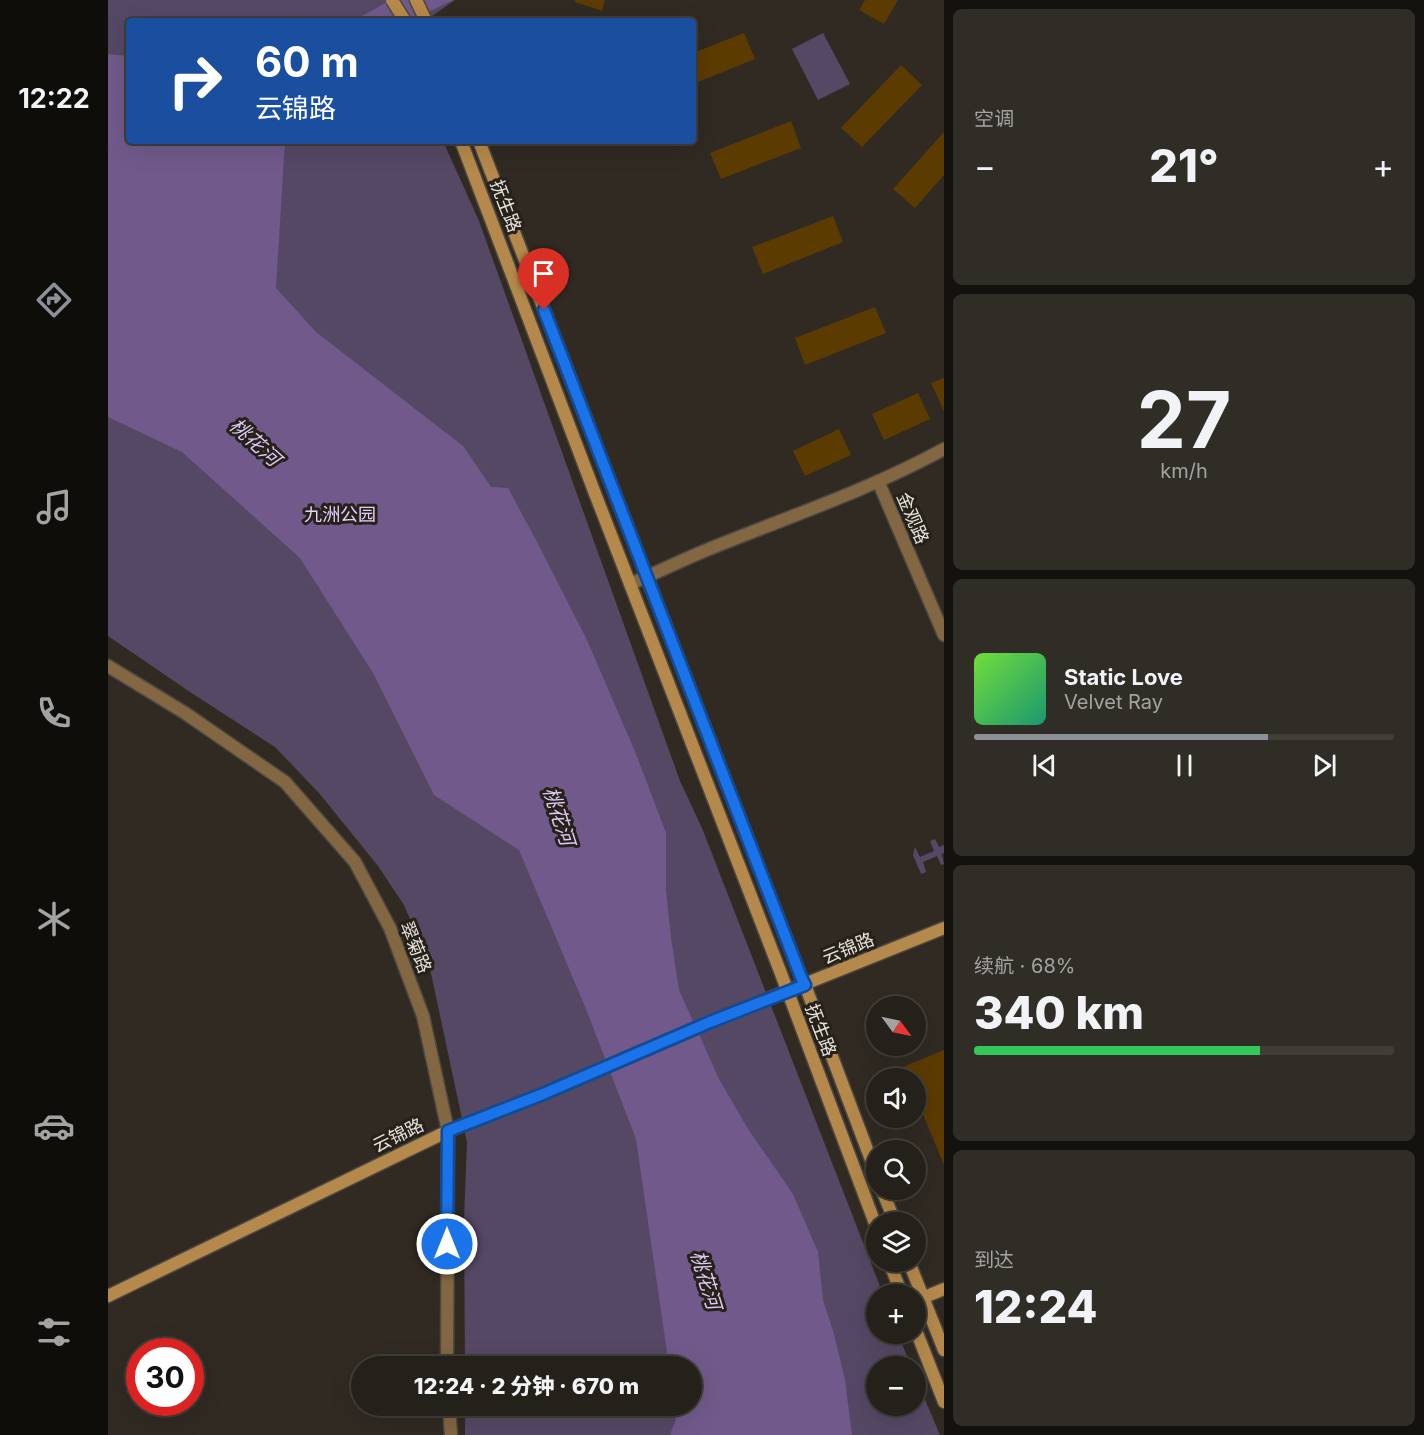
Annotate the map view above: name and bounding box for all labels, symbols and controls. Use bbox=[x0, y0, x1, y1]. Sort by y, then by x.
text: 60 m bbox=[255, 36, 359, 87]
icon: right bbox=[156, 42, 234, 120]
text: 12:22 bbox=[18, 82, 90, 115]
text: 云锦路 bbox=[255, 92, 336, 125]
text: 空调 bbox=[974, 107, 1014, 131]
text: 21° bbox=[1149, 138, 1219, 193]
text: − bbox=[974, 146, 996, 186]
text: + bbox=[1372, 146, 1394, 186]
street label: 抚生路 bbox=[487, 177, 525, 235]
pin bbox=[518, 248, 569, 310]
icon: arrive bbox=[527, 257, 560, 290]
icon: directions bbox=[33, 279, 75, 321]
text: 27 bbox=[1137, 372, 1231, 467]
water label: 桃花河 bbox=[225, 413, 288, 474]
text: km/h bbox=[1160, 459, 1208, 483]
icon: music bbox=[33, 486, 75, 528]
street label: 金观路 bbox=[893, 489, 933, 547]
park label: 九洲公园 bbox=[304, 504, 376, 525]
text: Static Love bbox=[1064, 664, 1183, 690]
text: Velvet Ray bbox=[1064, 690, 1163, 714]
icon: phone bbox=[33, 692, 75, 734]
icon: previous bbox=[1028, 749, 1061, 782]
icon: pause bbox=[1168, 749, 1201, 782]
icon: next bbox=[1308, 749, 1341, 782]
water label: 桃花河 bbox=[538, 784, 581, 852]
icon: climate bbox=[33, 898, 75, 940]
street label: 翠菊路 bbox=[396, 918, 436, 976]
street label: 云锦路 bbox=[819, 928, 877, 968]
text: 续航 · 68% bbox=[974, 954, 1075, 978]
text: 340 km bbox=[974, 985, 1144, 1040]
north arrow bbox=[866, 996, 926, 1056]
map controls bbox=[866, 996, 926, 1416]
street label: 抚生路 bbox=[802, 1001, 840, 1059]
button: sound bbox=[866, 1068, 926, 1128]
icon: car bbox=[33, 1105, 75, 1147]
street label: 云锦路 bbox=[369, 1114, 427, 1156]
button: search bbox=[866, 1140, 926, 1200]
position arrow bbox=[415, 1212, 479, 1276]
button: layers bbox=[866, 1212, 926, 1272]
water label: 桃花河 bbox=[686, 1248, 727, 1316]
text: 到达 bbox=[974, 1248, 1014, 1272]
text: 12:24 bbox=[974, 1279, 1097, 1334]
button: + bbox=[866, 1284, 926, 1344]
icon: filters bbox=[33, 1311, 75, 1353]
speed limit sign: 30 bbox=[126, 1338, 204, 1416]
button: − bbox=[866, 1356, 926, 1416]
text: 12:24 · 2 分钟 · 670 m bbox=[414, 1373, 639, 1399]

